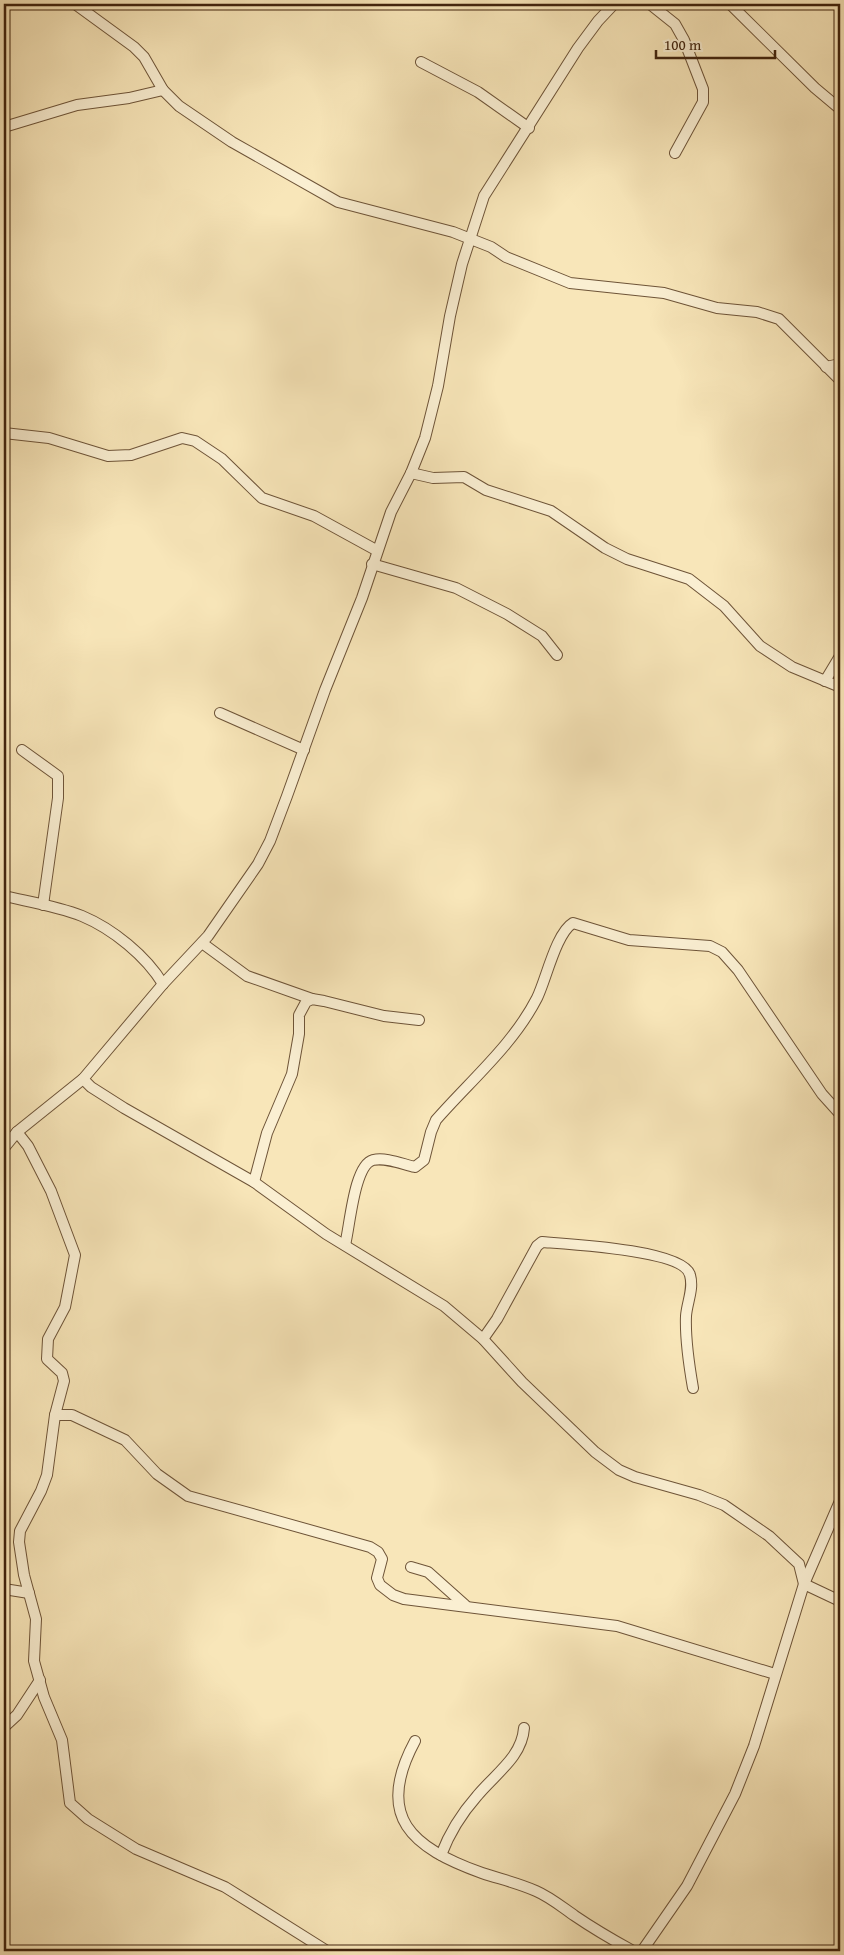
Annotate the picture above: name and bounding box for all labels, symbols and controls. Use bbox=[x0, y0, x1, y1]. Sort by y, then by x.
scale bar bbox=[656, 28, 775, 60]
text: 100 m bbox=[664, 34, 702, 55]

